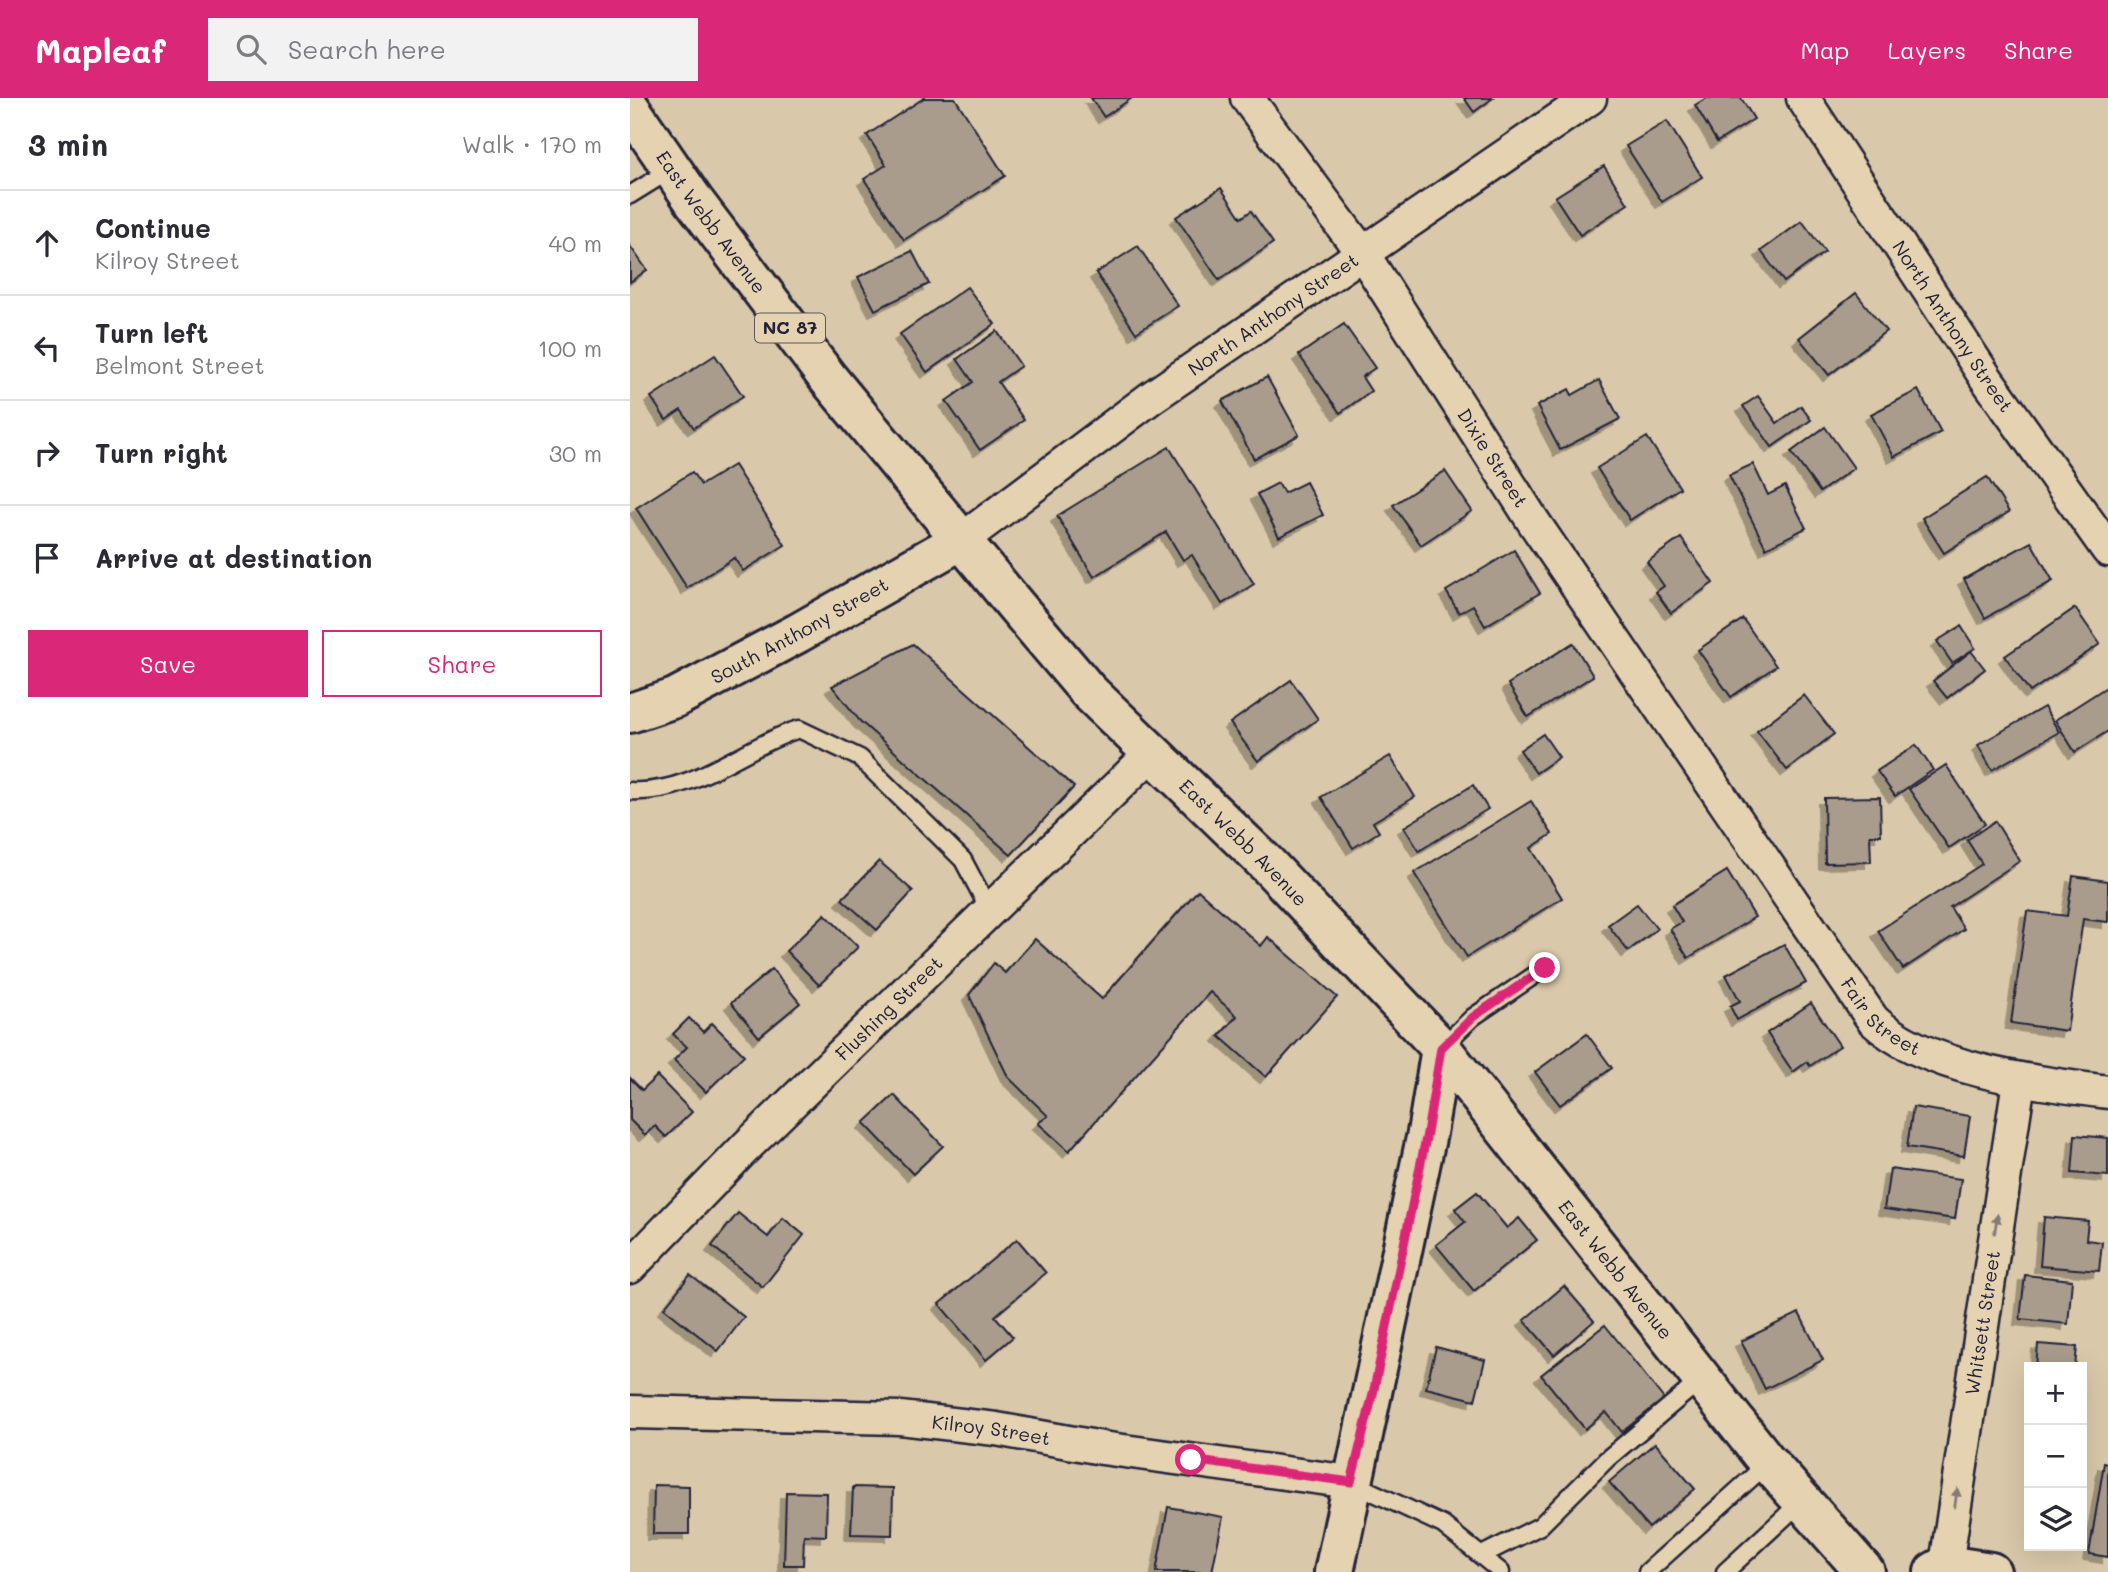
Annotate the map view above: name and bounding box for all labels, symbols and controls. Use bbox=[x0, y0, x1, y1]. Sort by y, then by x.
search box bbox=[208, 18, 698, 81]
text: Mapleaf bbox=[35, 28, 166, 71]
icon: search bbox=[232, 30, 270, 68]
text: Search here bbox=[288, 32, 446, 66]
text: Map bbox=[1801, 34, 1849, 65]
text: Layers bbox=[1887, 34, 1966, 65]
text: Share bbox=[2004, 34, 2073, 65]
text: 3 min bbox=[28, 124, 108, 164]
text: Walk · 170 m bbox=[462, 129, 602, 159]
street label: East Webb Avenue bbox=[651, 146, 772, 298]
text: Continue bbox=[95, 211, 211, 245]
icon: ahead bbox=[28, 224, 66, 262]
text: 40 m bbox=[549, 228, 602, 258]
street label: North Anthony Street bbox=[1887, 235, 2019, 417]
text: Kilroy Street bbox=[95, 245, 240, 275]
street label: North Anthony Street bbox=[1183, 247, 1363, 381]
road number: NC 87 bbox=[755, 313, 825, 342]
text: Turn left bbox=[95, 316, 208, 350]
icon: left bbox=[28, 329, 66, 367]
text: 100 m bbox=[538, 333, 602, 363]
text: Belmont Street bbox=[95, 350, 265, 380]
street label: Dixie Street bbox=[1452, 403, 1534, 512]
icon: right bbox=[28, 434, 66, 472]
text: Turn right bbox=[95, 436, 228, 470]
text: 30 m bbox=[549, 438, 602, 468]
icon: arrive bbox=[28, 539, 66, 577]
text: Arrive at destination bbox=[95, 541, 372, 575]
street label: South Anthony Street bbox=[706, 571, 892, 689]
button: Save bbox=[28, 630, 308, 697]
button: Share bbox=[322, 630, 602, 697]
street label: East Webb Avenue bbox=[1174, 773, 1313, 911]
street label: Flushing Street bbox=[830, 950, 947, 1066]
route end bbox=[1529, 952, 1560, 983]
street label: Fair Street bbox=[1836, 972, 1925, 1061]
street label: East Webb Avenue bbox=[1553, 1194, 1679, 1344]
one-way arrow bbox=[1991, 1213, 2002, 1235]
street label: Whitsett Street bbox=[1959, 1249, 2005, 1397]
map controls bbox=[2024, 1362, 2087, 1551]
button: + bbox=[2024, 1362, 2087, 1425]
street label: Kilroy Street bbox=[931, 1409, 1053, 1451]
button: − bbox=[2024, 1425, 2087, 1488]
route start bbox=[1175, 1444, 1206, 1475]
one-way arrow bbox=[1951, 1487, 1962, 1509]
button: layers bbox=[2024, 1488, 2087, 1551]

